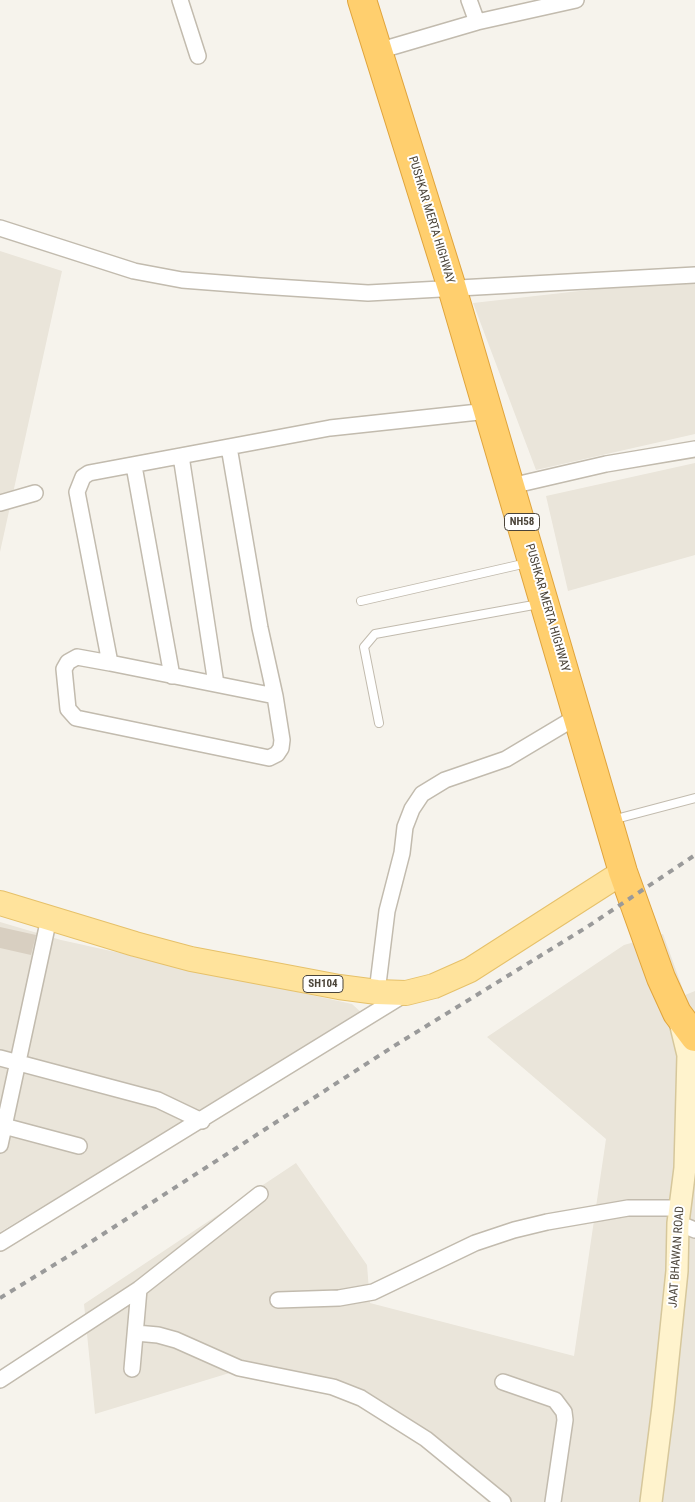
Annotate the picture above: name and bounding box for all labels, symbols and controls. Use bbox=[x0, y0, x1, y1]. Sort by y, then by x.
street label: PUSHKAR MERTA HIGHWAY bbox=[405, 155, 457, 285]
road number: NH58 bbox=[504, 514, 540, 530]
street label: PUSHKAR MERTA HIGHWAY bbox=[522, 542, 572, 674]
road number: SH104 bbox=[303, 976, 343, 992]
street label: JAAT BHAWAN ROAD bbox=[666, 1206, 688, 1308]

